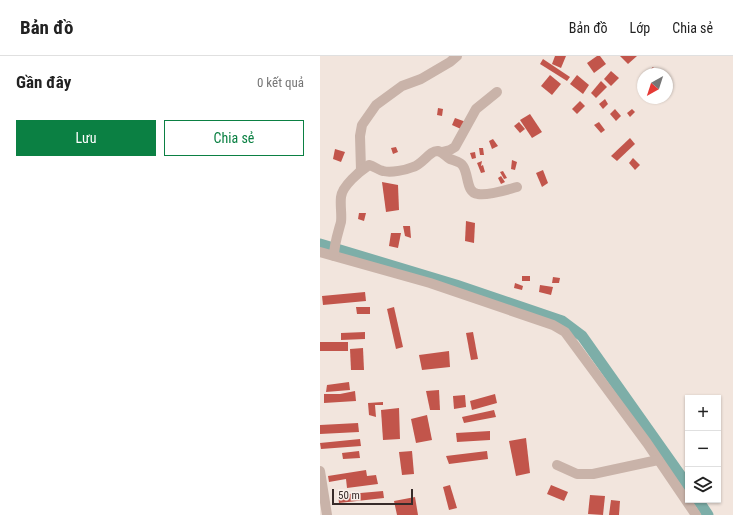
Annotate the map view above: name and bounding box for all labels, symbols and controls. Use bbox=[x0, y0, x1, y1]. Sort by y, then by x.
text: Bản đồ bbox=[20, 16, 73, 39]
text: Bản đồ bbox=[569, 20, 608, 36]
text: Lớp bbox=[630, 20, 650, 36]
text: Chia sẻ bbox=[672, 20, 713, 36]
north arrow bbox=[637, 68, 673, 104]
text: Gần đây bbox=[16, 72, 71, 92]
text: 0 kết quả bbox=[257, 75, 304, 90]
button: Lưu bbox=[16, 120, 156, 156]
button: Chia sẻ bbox=[164, 120, 304, 156]
map controls bbox=[685, 395, 721, 503]
button: + bbox=[685, 395, 721, 431]
button: − bbox=[685, 431, 721, 467]
button: layers bbox=[685, 467, 721, 503]
scale bar bbox=[332, 487, 413, 506]
text: 50 m bbox=[338, 489, 360, 502]

